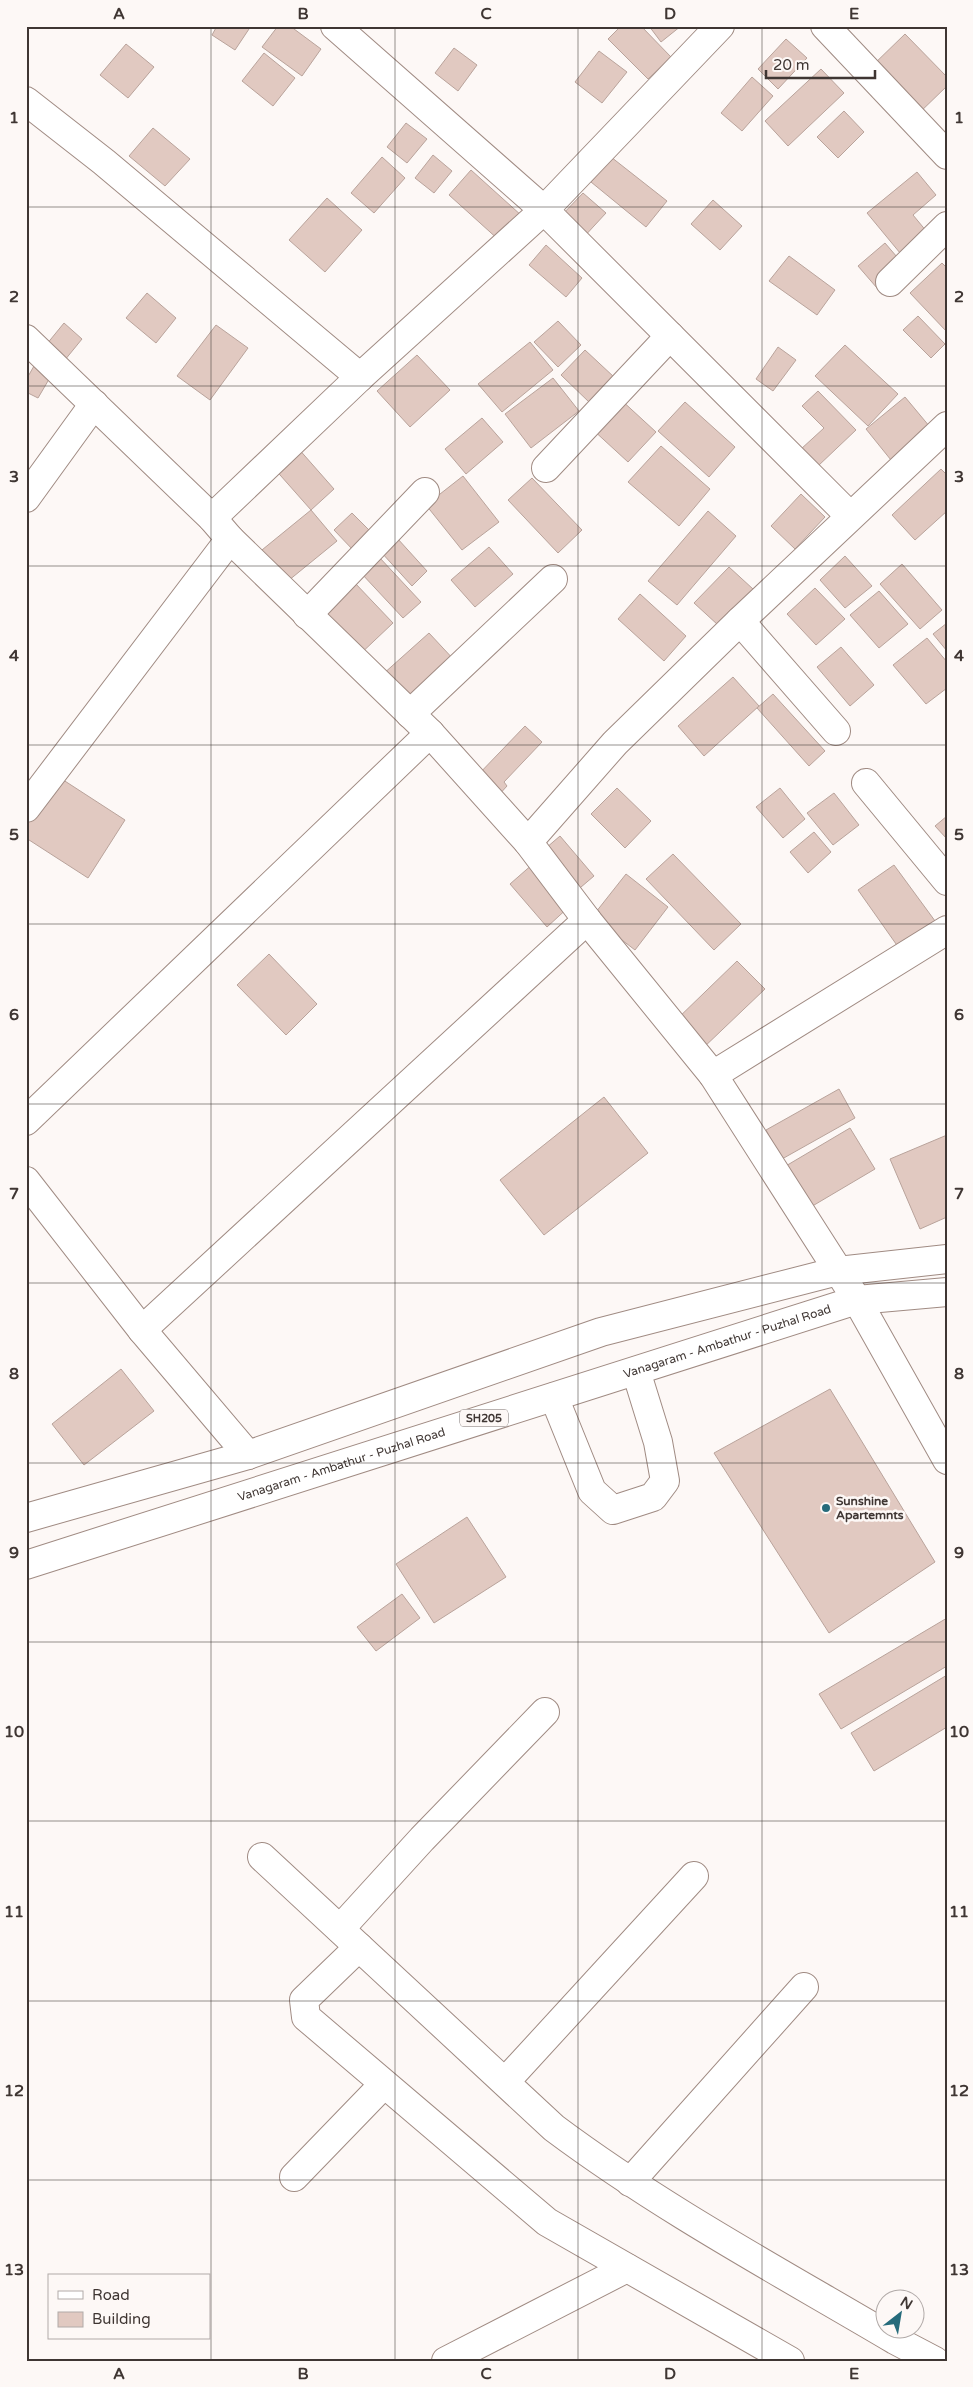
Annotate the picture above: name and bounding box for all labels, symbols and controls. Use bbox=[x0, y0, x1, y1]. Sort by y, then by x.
text: A bbox=[113, 4, 125, 24]
text: B bbox=[297, 4, 309, 24]
text: C bbox=[480, 4, 492, 24]
text: D bbox=[664, 4, 676, 24]
text: E bbox=[849, 4, 859, 24]
scale bar bbox=[766, 48, 874, 80]
text: 20 m bbox=[773, 56, 810, 74]
text: 1 bbox=[9, 108, 19, 128]
text: 1 bbox=[954, 108, 964, 128]
text: 2 bbox=[9, 287, 19, 307]
text: 2 bbox=[954, 287, 964, 307]
text: 3 bbox=[9, 467, 19, 487]
text: 3 bbox=[954, 467, 964, 487]
text: 4 bbox=[9, 646, 19, 666]
text: 4 bbox=[954, 646, 964, 666]
text: 5 bbox=[9, 825, 19, 845]
text: 5 bbox=[954, 825, 964, 845]
text: 6 bbox=[9, 1005, 19, 1025]
text: 6 bbox=[954, 1005, 964, 1025]
text: 7 bbox=[9, 1184, 19, 1204]
text: 7 bbox=[954, 1184, 964, 1204]
street label: Vanagaram - Ambathur - Puzhal Road bbox=[622, 1302, 833, 1381]
text: 8 bbox=[9, 1364, 19, 1384]
text: 8 bbox=[954, 1364, 964, 1384]
road number: SH205 bbox=[460, 1410, 508, 1426]
street label: Vanagaram - Ambathur - Puzhal Road bbox=[236, 1425, 447, 1504]
place label: Sunshine Apartemnts bbox=[836, 1494, 904, 1523]
marker: Sunshine Apartemnts bbox=[820, 1502, 832, 1514]
text: 9 bbox=[9, 1543, 19, 1563]
text: 9 bbox=[954, 1543, 964, 1563]
text: 10 bbox=[4, 1722, 24, 1742]
text: 10 bbox=[949, 1722, 969, 1742]
text: 11 bbox=[4, 1902, 24, 1922]
text: 11 bbox=[949, 1902, 969, 1922]
text: 12 bbox=[4, 2081, 24, 2101]
text: 12 bbox=[949, 2081, 969, 2101]
text: 13 bbox=[4, 2260, 24, 2280]
text: 13 bbox=[949, 2260, 969, 2280]
legend bbox=[48, 2274, 210, 2340]
text: Road bbox=[92, 2286, 130, 2304]
north arrow bbox=[876, 2290, 926, 2340]
text: N bbox=[897, 2293, 916, 2313]
text: Building bbox=[92, 2310, 151, 2328]
text: A bbox=[113, 2364, 125, 2384]
text: B bbox=[297, 2364, 309, 2384]
text: C bbox=[480, 2364, 492, 2384]
text: D bbox=[664, 2364, 676, 2384]
text: E bbox=[849, 2364, 859, 2384]

